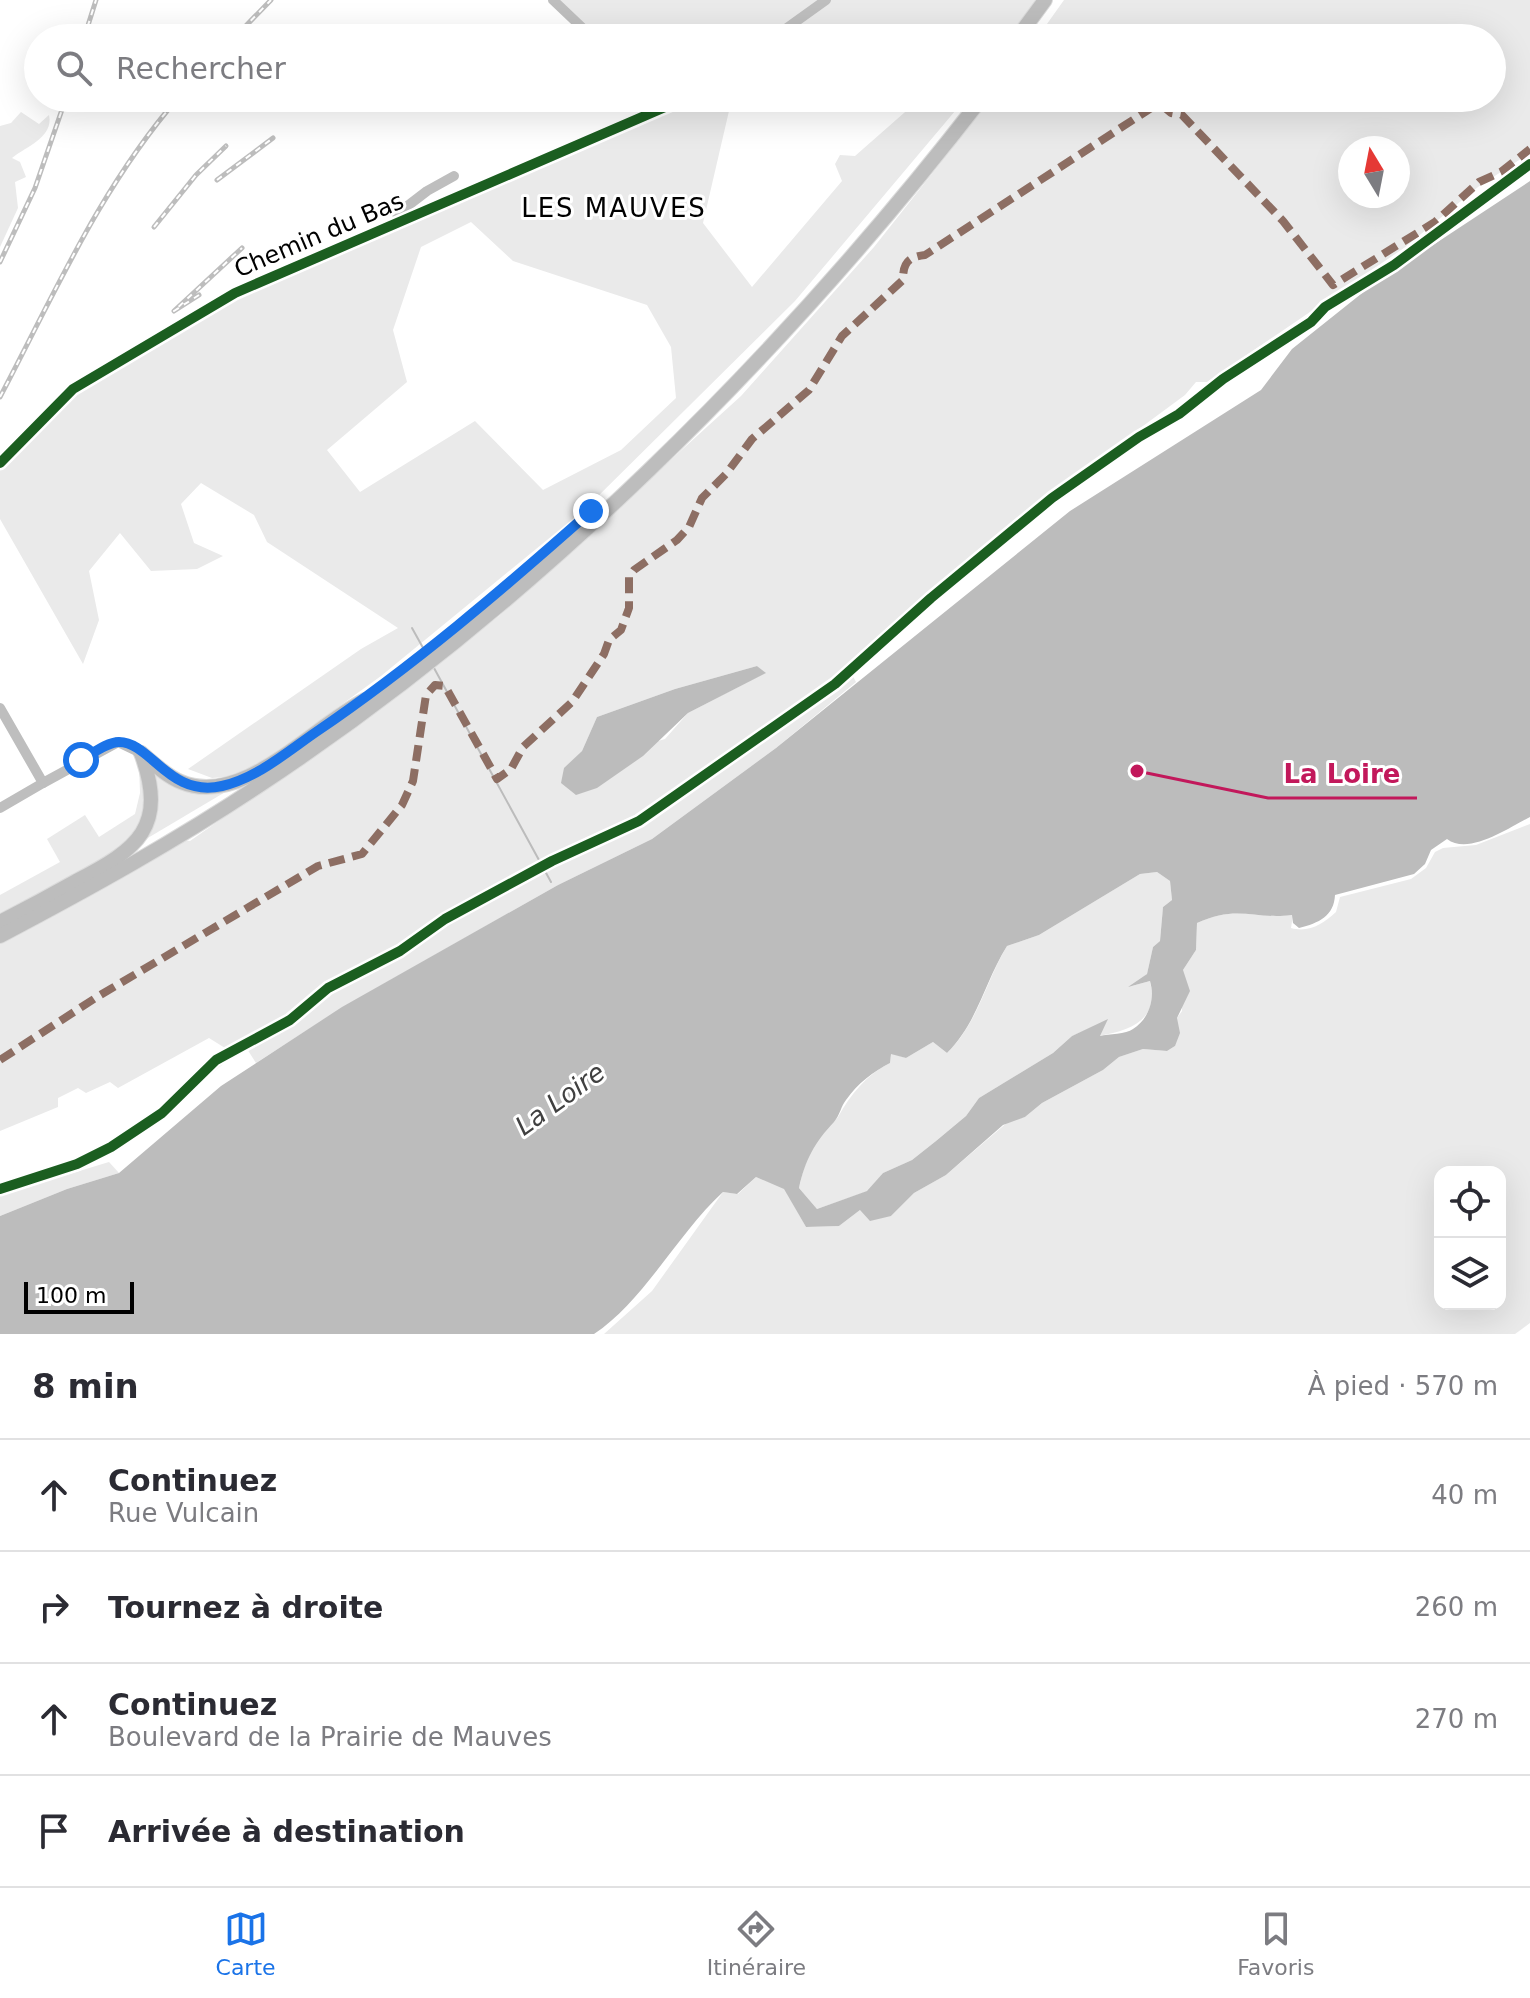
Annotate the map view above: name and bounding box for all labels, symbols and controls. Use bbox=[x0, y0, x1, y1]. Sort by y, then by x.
search box bbox=[24, 24, 1506, 112]
icon: search bbox=[52, 46, 96, 90]
text: Rechercher bbox=[116, 51, 286, 86]
north arrow bbox=[1338, 136, 1410, 208]
street label: Chemin du Bas bbox=[230, 187, 408, 283]
district label: LES MAUVES bbox=[521, 193, 707, 223]
route end bbox=[573, 493, 609, 529]
route start bbox=[63, 742, 99, 778]
callout: La Loire bbox=[1268, 748, 1417, 798]
text: La Loire bbox=[1284, 759, 1400, 789]
water label: La Loire bbox=[510, 1057, 610, 1141]
map controls bbox=[1434, 1166, 1506, 1310]
button: locate bbox=[1434, 1166, 1506, 1238]
button: layers bbox=[1434, 1238, 1506, 1310]
scale bar bbox=[24, 1278, 134, 1314]
text: 100 m bbox=[36, 1283, 106, 1308]
text: 8 min bbox=[32, 1366, 139, 1406]
text: À pied · 570 m bbox=[1308, 1371, 1498, 1401]
text: Continuez bbox=[108, 1463, 277, 1498]
icon: ahead bbox=[32, 1473, 76, 1517]
text: 40 m bbox=[1431, 1480, 1498, 1510]
text: Rue Vulcain bbox=[108, 1498, 259, 1528]
icon: right bbox=[32, 1585, 76, 1629]
text: Tournez à droite bbox=[108, 1590, 383, 1625]
text: 260 m bbox=[1415, 1592, 1498, 1622]
text: Continuez bbox=[108, 1687, 277, 1722]
icon: ahead bbox=[32, 1697, 76, 1741]
text: 270 m bbox=[1415, 1704, 1498, 1734]
text: Boulevard de la Prairie de Mauves bbox=[108, 1722, 552, 1752]
icon: arrive bbox=[32, 1809, 76, 1853]
text: Arrivée à destination bbox=[108, 1814, 465, 1849]
tab: Carte bbox=[216, 1907, 276, 1980]
tab: Itinéraire bbox=[707, 1907, 806, 1980]
tab: Favoris bbox=[1237, 1907, 1314, 1980]

